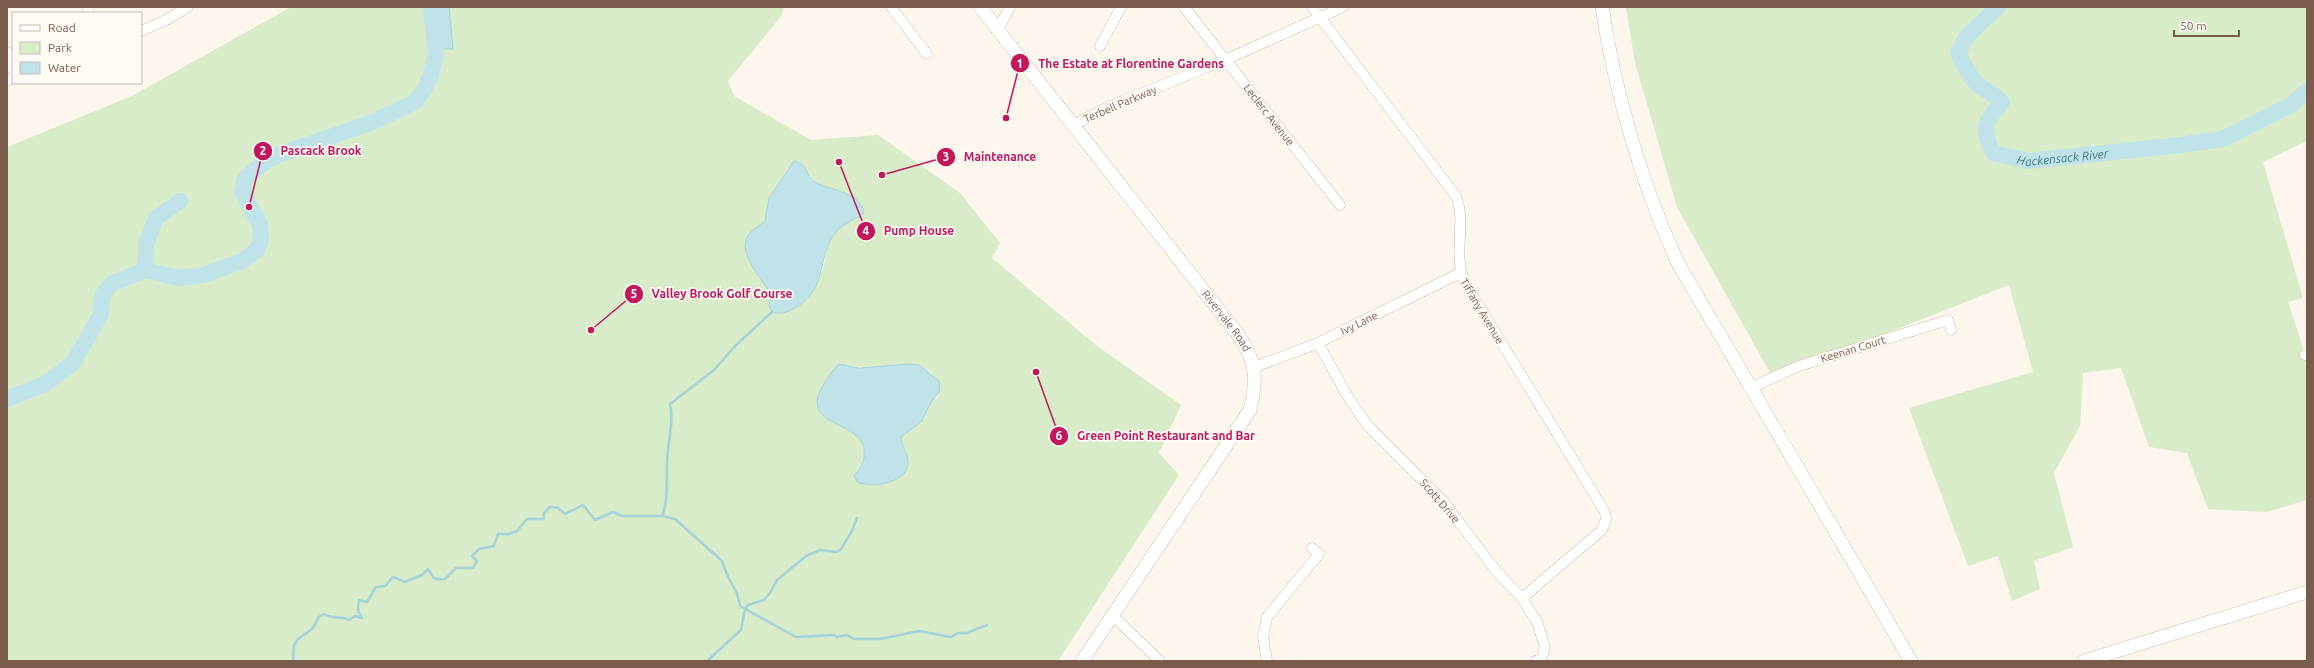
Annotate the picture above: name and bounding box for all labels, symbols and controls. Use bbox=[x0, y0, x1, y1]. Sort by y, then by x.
legend bbox=[12, 12, 142, 84]
scale bar bbox=[2174, 12, 2239, 38]
text: 50 m bbox=[2180, 19, 2207, 32]
text: Road bbox=[48, 21, 76, 34]
text: Park bbox=[48, 41, 72, 54]
callout: The Estate at Florentine Gardens bbox=[1010, 51, 1232, 75]
text: 1 bbox=[1017, 57, 1023, 70]
text: The Estate at Florentine Gardens bbox=[1038, 57, 1224, 70]
text: Water bbox=[48, 61, 81, 74]
street label: Leclerc Avenue bbox=[1241, 82, 1297, 148]
street label: Terbell Parkway bbox=[1082, 83, 1159, 125]
callout: Pascack Brook bbox=[253, 139, 370, 163]
text: 2 bbox=[260, 144, 267, 157]
text: Pascack Brook bbox=[280, 144, 362, 157]
callout: Maintenance bbox=[936, 145, 1045, 169]
water label: Hackensack River bbox=[2016, 146, 2109, 168]
text: 3 bbox=[943, 150, 949, 163]
text: Maintenance bbox=[964, 150, 1036, 163]
callout: Pump House bbox=[856, 219, 962, 243]
text: 4 bbox=[863, 224, 870, 237]
text: Pump House bbox=[884, 224, 954, 237]
street label: Tiffany Avenue bbox=[1458, 276, 1506, 346]
callout: Valley Brook Golf Course bbox=[624, 282, 801, 306]
text: 5 bbox=[631, 287, 638, 300]
text: Valley Brook Golf Course bbox=[652, 287, 793, 300]
street label: Rivervale Road bbox=[1200, 288, 1253, 353]
street label: Ivy Lane bbox=[1338, 309, 1380, 337]
street label: Keenan Court bbox=[1819, 333, 1888, 365]
callout: Green Point Restaurant and Bar bbox=[1049, 424, 1263, 448]
text: 6 bbox=[1056, 429, 1063, 442]
text: Green Point Restaurant and Bar bbox=[1077, 429, 1255, 442]
street label: Scott Drive bbox=[1418, 477, 1462, 525]

